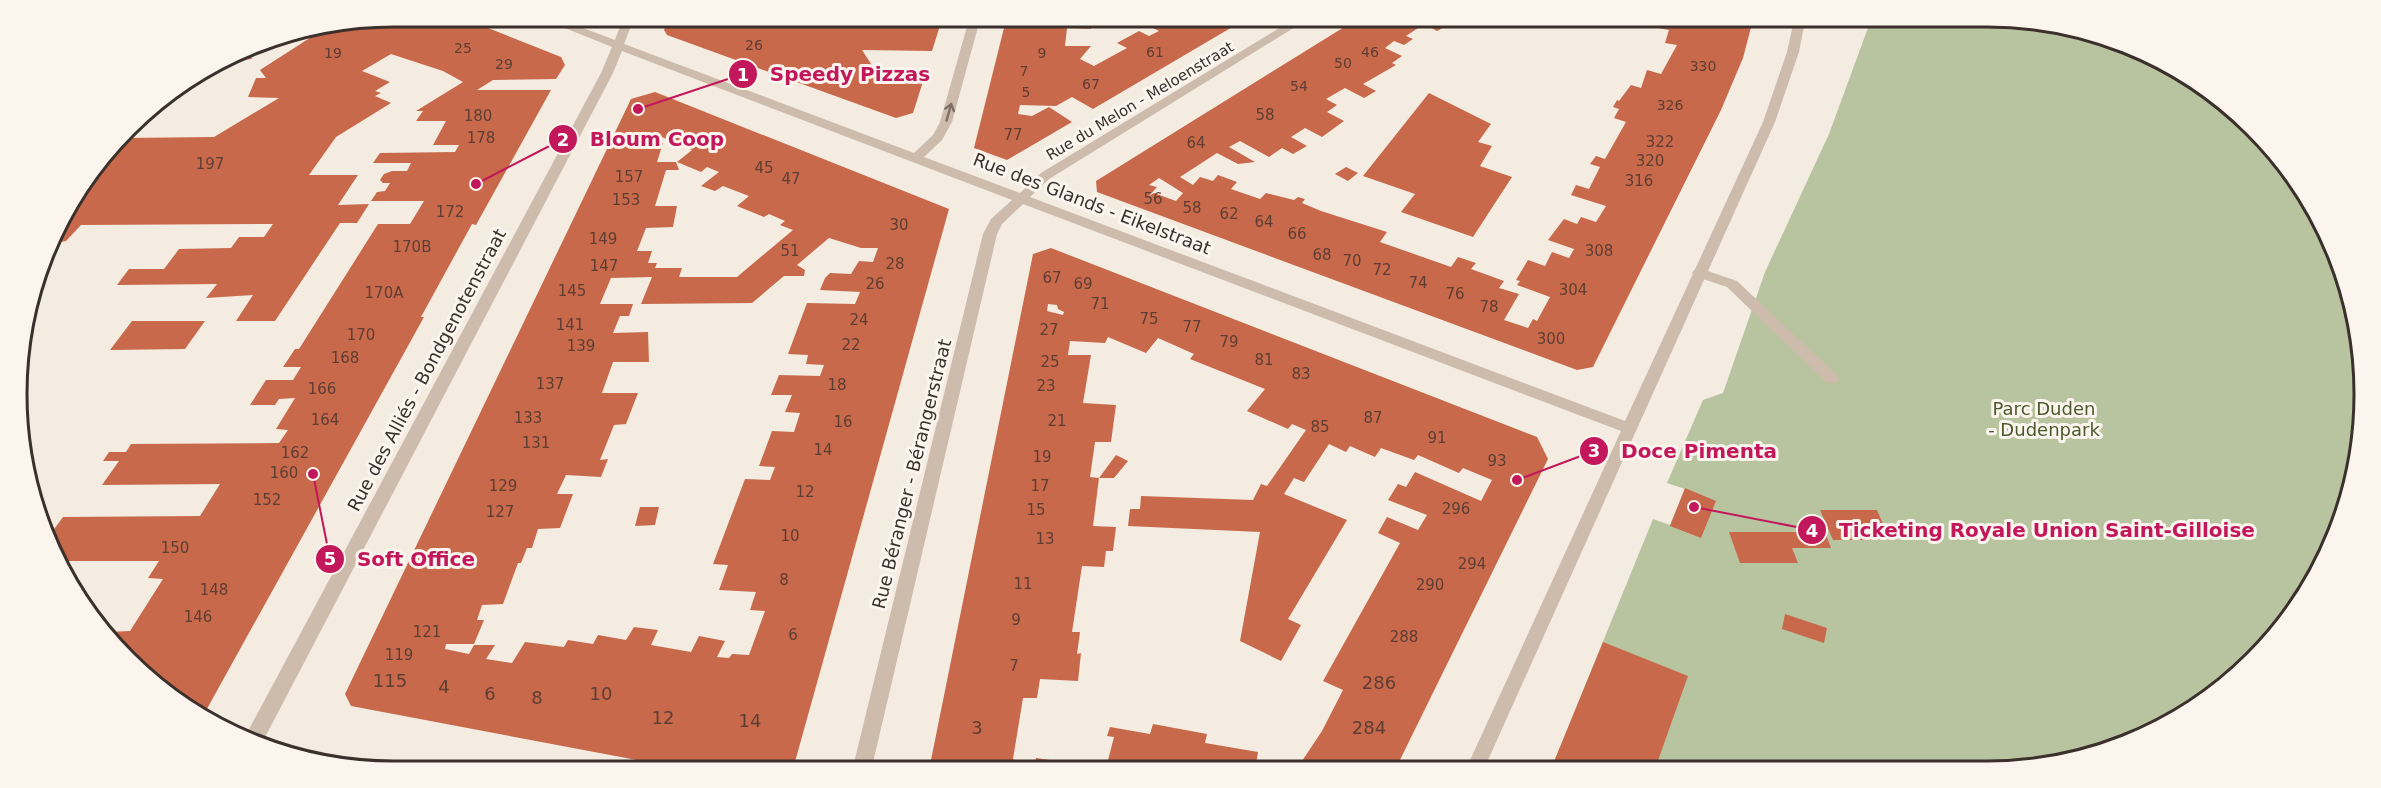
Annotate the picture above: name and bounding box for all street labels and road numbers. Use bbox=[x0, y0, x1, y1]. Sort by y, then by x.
street label: Rue du Melon - Meloenstraat bbox=[1043, 38, 1237, 164]
street label: Rue des Glands - Eikelstraat bbox=[970, 148, 1214, 259]
street label: Rue des Alliés - Bondgenotenstraat bbox=[343, 225, 510, 515]
street label: Rue Béranger - Bérangerstraat bbox=[868, 337, 955, 611]

